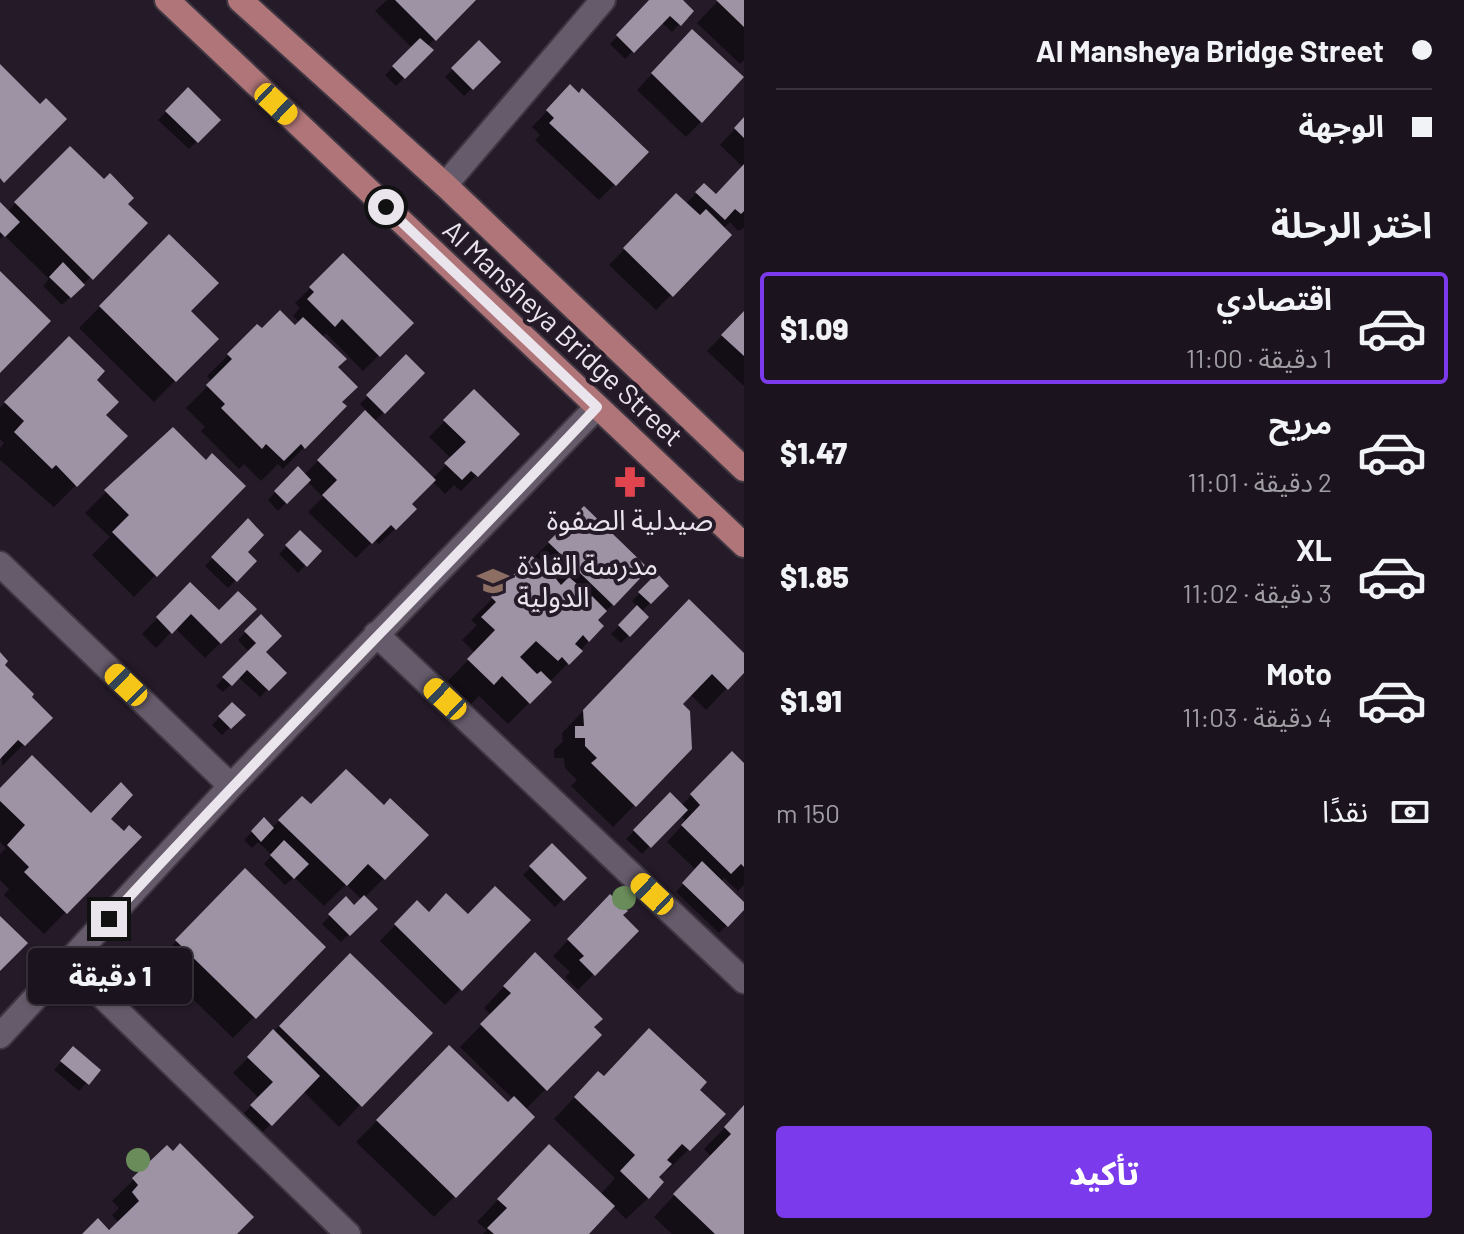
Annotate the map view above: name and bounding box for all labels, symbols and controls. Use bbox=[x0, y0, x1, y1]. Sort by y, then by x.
text: Al Mansheya Bridge Street bbox=[1036, 32, 1384, 68]
car bbox=[250, 79, 302, 129]
text: الوجهة bbox=[1299, 107, 1384, 143]
route start bbox=[368, 189, 404, 225]
text: اختر الرحلة bbox=[1271, 202, 1432, 245]
street label: Al Mansheya Bridge Street bbox=[437, 212, 691, 452]
text: اقتصادي bbox=[1217, 280, 1332, 316]
icon: car bbox=[1356, 292, 1428, 364]
text: $1.09 bbox=[780, 310, 848, 346]
text: 1 دقيقة · 11:00 bbox=[1186, 342, 1332, 373]
text: مريح bbox=[1269, 404, 1332, 440]
icon: car bbox=[1356, 416, 1428, 488]
text: $1.47 bbox=[780, 434, 847, 470]
pharmacy icon: صيدلية الصفوة bbox=[613, 465, 647, 499]
text: 2 دقيقة · 11:01 bbox=[1188, 466, 1332, 497]
place label: صيدلية الصفوة bbox=[547, 502, 713, 537]
text: XL bbox=[1296, 531, 1332, 567]
icon: car bbox=[1356, 540, 1428, 612]
place label: مدرسة القادة الدولية bbox=[517, 547, 658, 614]
text: $1.85 bbox=[780, 558, 849, 594]
school or university icon: مدرسة القادة الدولية bbox=[476, 564, 510, 598]
text: 3 دقيقة · 11:02 bbox=[1183, 577, 1332, 608]
text: Moto bbox=[1266, 655, 1332, 691]
car bbox=[100, 660, 152, 710]
icon: car bbox=[1356, 664, 1428, 736]
car bbox=[419, 674, 471, 724]
text: $1.91 bbox=[780, 682, 842, 718]
text: 4 دقيقة · 11:03 bbox=[1182, 701, 1332, 732]
icon: cash bbox=[1388, 790, 1432, 834]
text: نقدًا bbox=[1322, 792, 1368, 828]
text: 150 m bbox=[776, 797, 840, 828]
car bbox=[626, 869, 678, 919]
route end bbox=[91, 901, 127, 937]
callout: 1 دقيقة bbox=[27, 947, 191, 1003]
text: 1 دقيقة bbox=[69, 960, 151, 991]
button: تأكيد bbox=[776, 1126, 1432, 1218]

